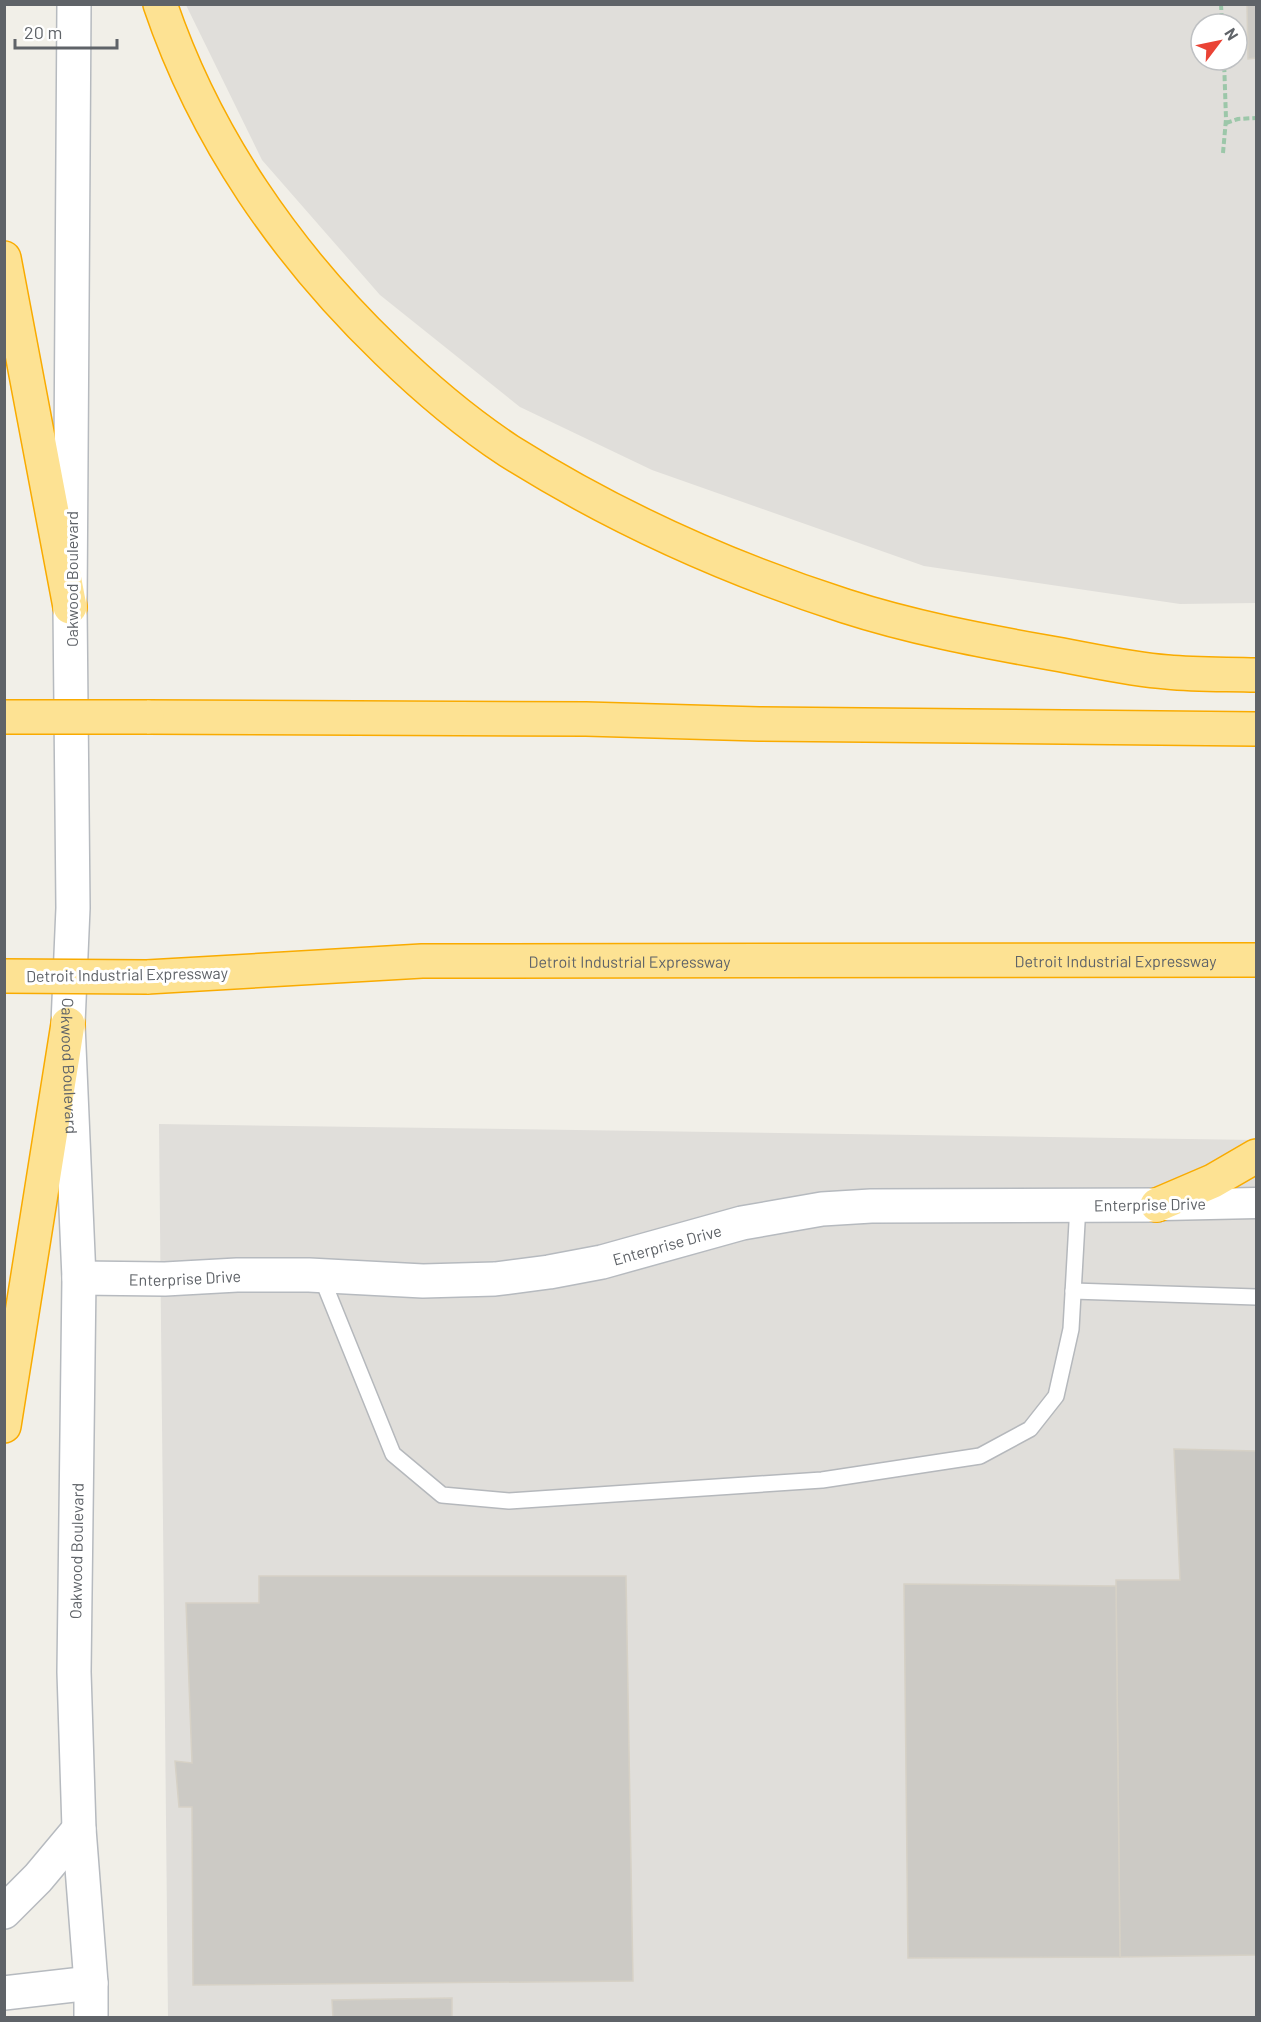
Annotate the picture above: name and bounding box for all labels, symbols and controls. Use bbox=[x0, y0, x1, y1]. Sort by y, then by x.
scale bar bbox=[15, 12, 117, 50]
north arrow bbox=[1189, 12, 1249, 72]
text: 20 m bbox=[24, 21, 62, 43]
text: N bbox=[1221, 24, 1243, 43]
street label: Oakwood Boulevard bbox=[62, 511, 81, 647]
street label: Detroit Industrial Expressway bbox=[528, 951, 731, 970]
street label: Detroit Industrial Expressway bbox=[1014, 951, 1217, 970]
street label: Detroit Industrial Expressway bbox=[26, 963, 229, 985]
street label: Oakwood Boulevard bbox=[59, 997, 82, 1134]
street label: Enterprise Drive bbox=[1094, 1194, 1206, 1214]
street label: Enterprise Drive bbox=[610, 1220, 723, 1268]
street label: Enterprise Drive bbox=[129, 1265, 241, 1289]
street label: Oakwood Boulevard bbox=[65, 1483, 87, 1619]

